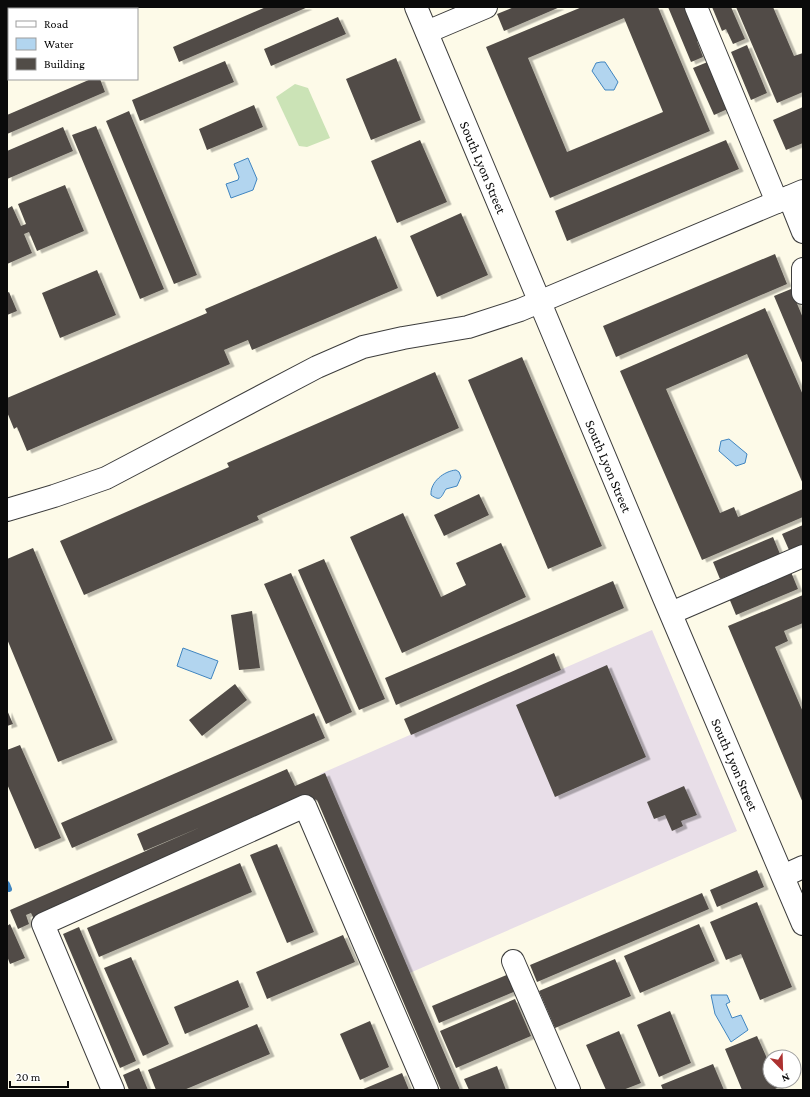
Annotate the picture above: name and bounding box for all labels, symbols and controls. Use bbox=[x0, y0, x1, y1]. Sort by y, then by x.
legend bbox=[8, 8, 138, 80]
text: Road bbox=[44, 17, 69, 31]
text: Water bbox=[44, 37, 74, 51]
text: Building bbox=[44, 57, 85, 71]
street label: South Lyon Street bbox=[457, 119, 510, 216]
street label: South Lyon Street bbox=[582, 418, 635, 515]
street label: South Lyon Street bbox=[708, 716, 762, 813]
north arrow bbox=[762, 1049, 802, 1089]
scale bar bbox=[10, 1063, 68, 1089]
text: 20 m bbox=[16, 1070, 41, 1084]
text: N bbox=[780, 1071, 792, 1085]

